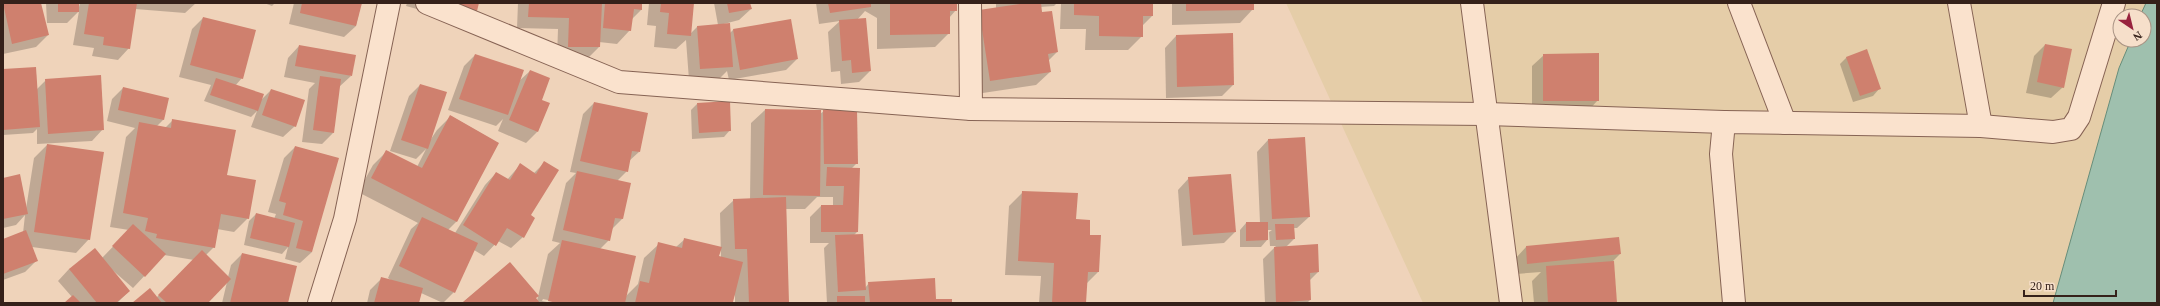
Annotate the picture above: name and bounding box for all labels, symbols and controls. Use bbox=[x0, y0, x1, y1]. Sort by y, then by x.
north arrow bbox=[2112, 8, 2152, 48]
text: N bbox=[2131, 29, 2144, 43]
scale bar bbox=[2024, 272, 2116, 298]
text: 20 m bbox=[2030, 279, 2055, 293]

